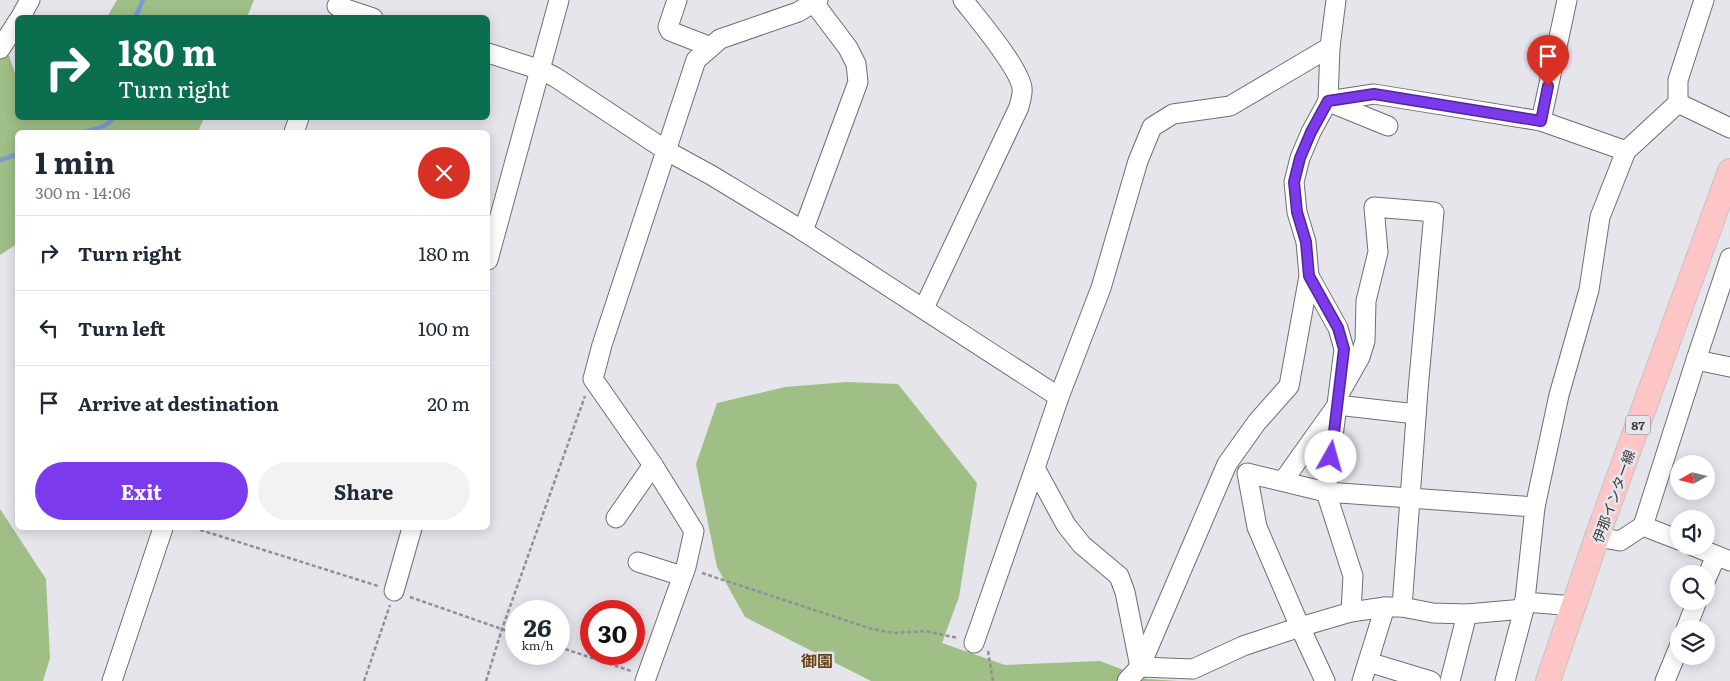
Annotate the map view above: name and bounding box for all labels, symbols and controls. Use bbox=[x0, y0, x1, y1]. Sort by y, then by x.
text: 180 m bbox=[118, 25, 217, 77]
icon: right bbox=[35, 35, 100, 100]
pin bbox=[1527, 35, 1569, 86]
icon: arrive bbox=[1534, 42, 1562, 70]
text: Turn right bbox=[118, 72, 230, 105]
text: 1 min bbox=[35, 139, 115, 183]
button: close bbox=[418, 147, 470, 199]
text: 300 m · 14:06 bbox=[35, 180, 130, 204]
icon: right bbox=[35, 239, 63, 267]
text: Turn right bbox=[78, 239, 182, 267]
text: 180 m bbox=[419, 239, 470, 267]
icon: left bbox=[35, 314, 63, 342]
text: Turn left bbox=[78, 314, 165, 342]
text: 100 m bbox=[418, 314, 470, 342]
icon: arrive bbox=[35, 389, 63, 417]
text: Arrive at destination bbox=[78, 389, 279, 417]
text: 20 m bbox=[427, 389, 470, 417]
road number: 87 bbox=[1626, 416, 1650, 434]
position arrow bbox=[1304, 430, 1356, 482]
street label: 伊那インター線 bbox=[1587, 447, 1639, 545]
north arrow bbox=[1670, 455, 1715, 500]
map controls bbox=[1670, 455, 1715, 665]
button: Exit bbox=[35, 462, 248, 520]
button: Share bbox=[258, 462, 470, 520]
button: sound bbox=[1670, 510, 1715, 555]
button: search bbox=[1670, 565, 1715, 610]
speed limit sign: 30 bbox=[580, 600, 645, 665]
text: 26 bbox=[523, 608, 552, 645]
button: layers bbox=[1670, 620, 1715, 665]
text: km/h bbox=[522, 636, 553, 654]
district label: 御園 bbox=[801, 648, 833, 672]

